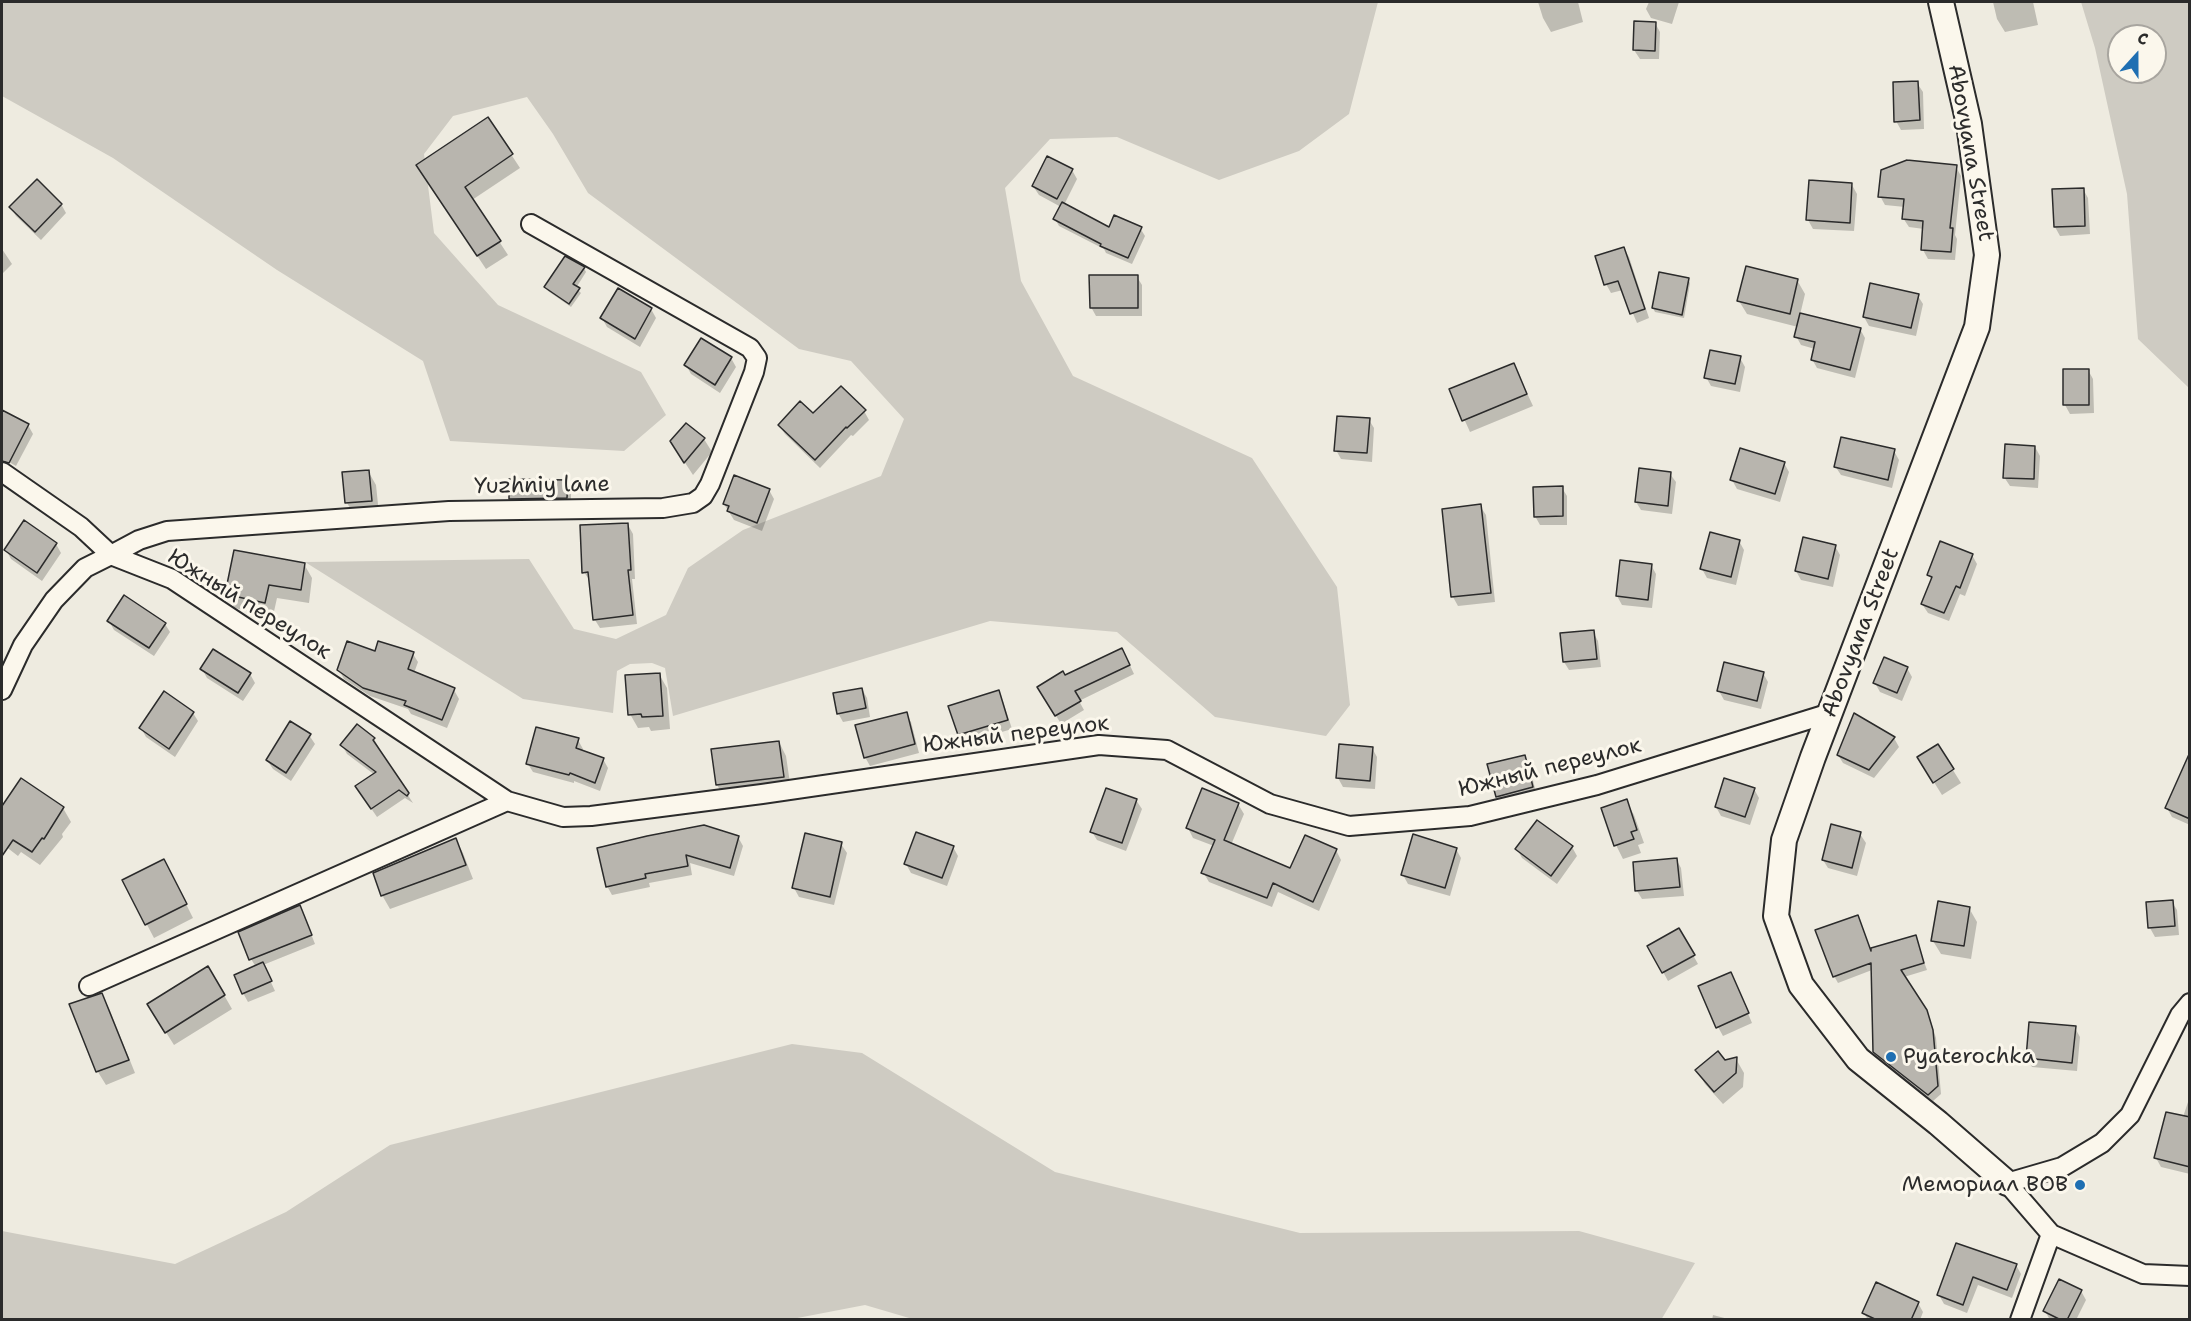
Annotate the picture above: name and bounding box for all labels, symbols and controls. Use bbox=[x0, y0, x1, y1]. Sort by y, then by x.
north arrow bbox=[2107, 24, 2167, 84]
text: С bbox=[2135, 27, 2151, 50]
street label: Abovyana Street bbox=[1941, 62, 1999, 244]
street label: Yuzhniy lane bbox=[474, 472, 610, 500]
street label: Южный переулок bbox=[163, 544, 335, 666]
street label: Abovyana Street bbox=[1817, 545, 1905, 721]
street label: Южный переулок bbox=[921, 710, 1111, 760]
street label: Южный переулок bbox=[1456, 733, 1644, 803]
place label: Pyaterochka bbox=[1903, 1044, 2035, 1070]
marker: Pyaterochka bbox=[1884, 1050, 1898, 1064]
place label: Мемориал ВОВ bbox=[1902, 1172, 2068, 1198]
marker: Мемориал ВОВ bbox=[2073, 1178, 2087, 1192]

